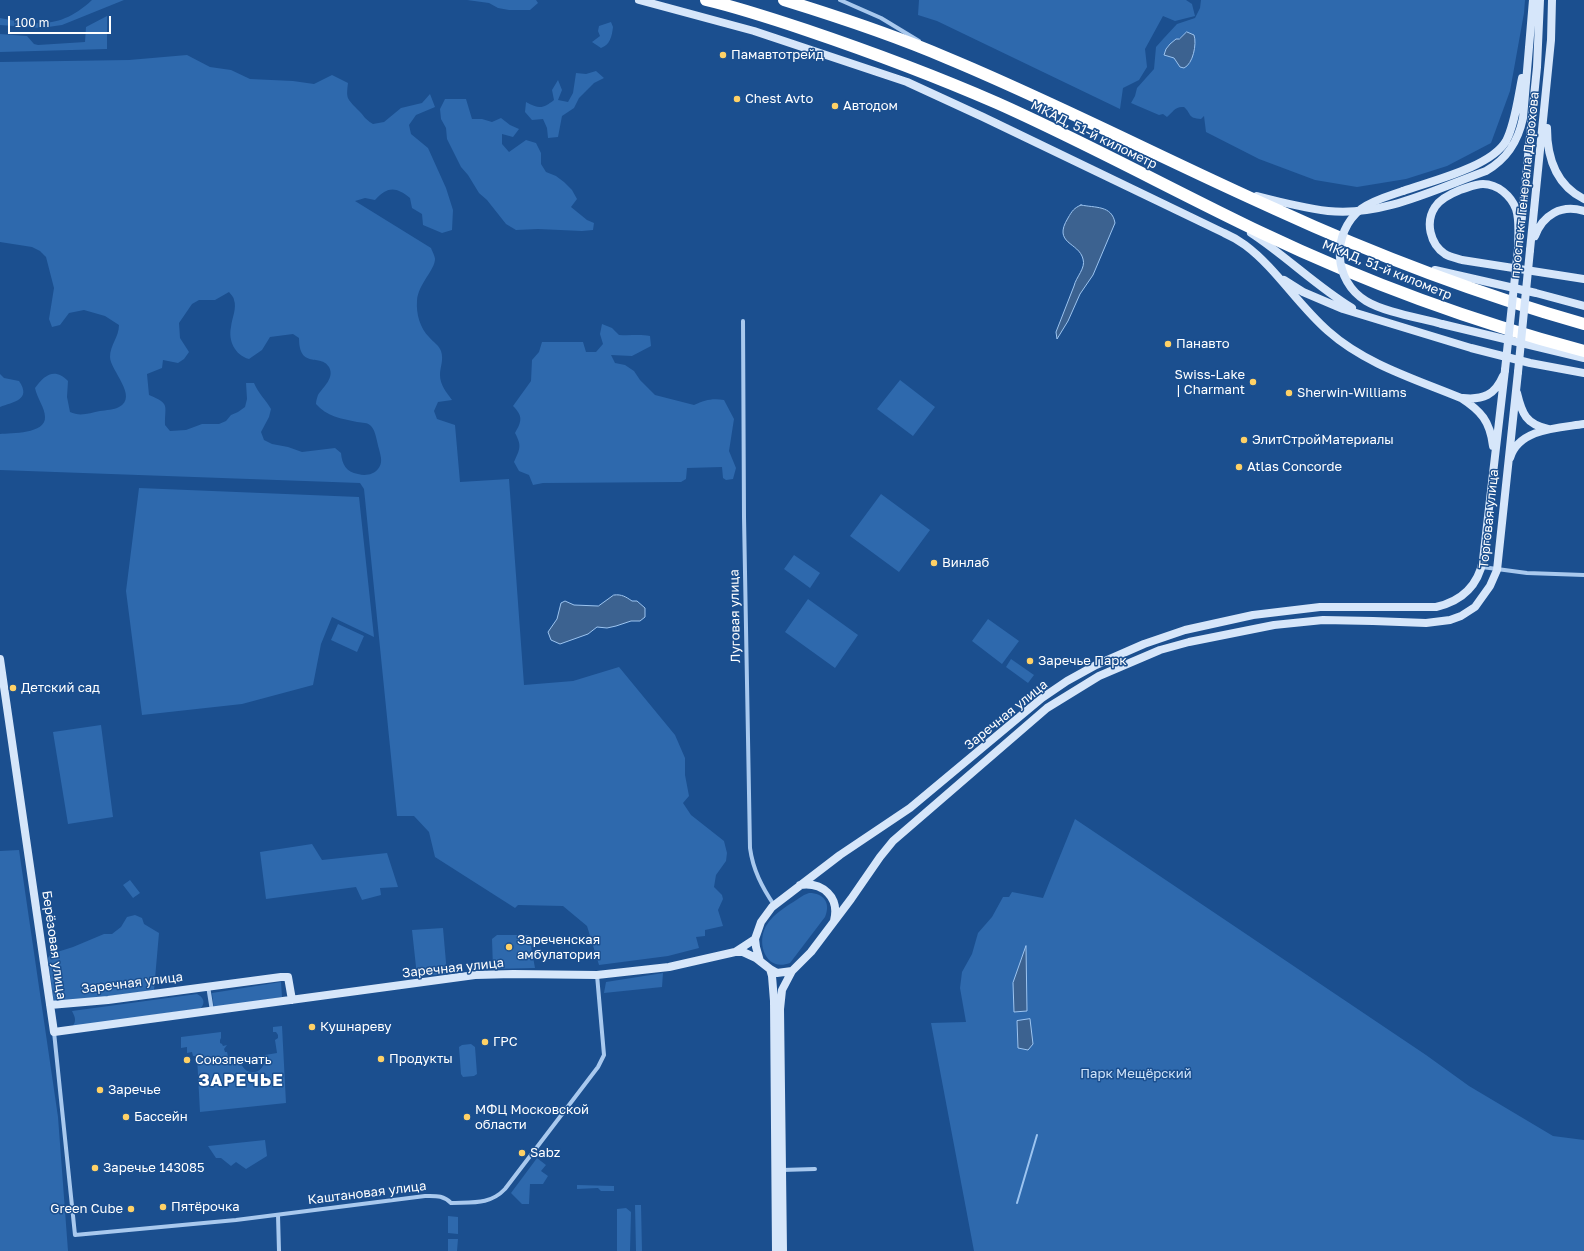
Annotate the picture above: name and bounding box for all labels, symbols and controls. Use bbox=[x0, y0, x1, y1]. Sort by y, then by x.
scale bar bbox=[10, 8, 113, 34]
text: 100 m bbox=[15, 15, 49, 30]
place label: Памавтотрейд bbox=[731, 47, 824, 63]
marker: Памавтотрейд bbox=[718, 50, 728, 60]
place label: Chest Avto bbox=[745, 91, 813, 107]
street label: проспект Генерала Дорохова bbox=[1507, 91, 1543, 279]
marker: Chest Avto bbox=[732, 94, 742, 104]
place label: Автодом bbox=[843, 98, 898, 114]
street label: МКАД, 51-й километр bbox=[1028, 98, 1160, 172]
marker: Автодом bbox=[830, 101, 840, 111]
street label: МКАД, 51-й километр bbox=[1320, 237, 1454, 303]
place label: Панавто bbox=[1176, 336, 1230, 352]
marker: Панавто bbox=[1163, 339, 1173, 349]
place label: Swiss-Lake | Charmant bbox=[1175, 367, 1245, 398]
marker: Swiss-Lake | Charmant bbox=[1248, 377, 1258, 387]
place label: Sherwin-Williams bbox=[1297, 385, 1407, 401]
marker: Sherwin-Williams bbox=[1284, 388, 1294, 398]
place label: ЭлитСтройМатериалы bbox=[1252, 432, 1394, 448]
marker: ЭлитСтройМатериалы bbox=[1239, 435, 1249, 445]
place label: Atlas Concorde bbox=[1247, 459, 1342, 475]
marker: Atlas Concorde bbox=[1234, 462, 1244, 472]
street label: Торговая улица bbox=[1476, 469, 1502, 569]
place label: Винлаб bbox=[942, 555, 989, 571]
marker: Винлаб bbox=[929, 558, 939, 568]
street label: Луговая улица bbox=[726, 569, 744, 663]
place label: Заречье Парк bbox=[1038, 653, 1127, 669]
marker: Заречье Парк bbox=[1025, 656, 1035, 666]
street label: Заречная улица bbox=[961, 677, 1051, 753]
place label: Детский сад bbox=[21, 680, 100, 696]
marker: Детский сад bbox=[8, 683, 18, 693]
street label: Берёзовая улица bbox=[39, 890, 69, 1000]
place label: Зареченская амбулатория bbox=[517, 932, 600, 963]
marker: Зареченская амбулатория bbox=[504, 942, 514, 952]
street label: Заречная улица bbox=[401, 955, 505, 981]
street label: Заречная улица bbox=[80, 969, 184, 997]
place label: Кушнареву bbox=[320, 1019, 392, 1035]
marker: Кушнареву bbox=[307, 1022, 317, 1032]
place label: ГРС bbox=[493, 1034, 518, 1050]
marker: ГРС bbox=[480, 1037, 490, 1047]
place label: Продукты bbox=[389, 1051, 453, 1067]
place label: Союзпечать bbox=[195, 1052, 272, 1068]
marker: Продукты bbox=[376, 1054, 386, 1064]
marker: Союзпечать bbox=[182, 1055, 192, 1065]
park label: Парк Мещёрский bbox=[1080, 1066, 1192, 1082]
district label: ЗАРЕЧЬЕ bbox=[198, 1071, 284, 1091]
place label: Заречье bbox=[108, 1082, 161, 1098]
marker: Заречье bbox=[95, 1085, 105, 1095]
place label: МФЦ Московской области bbox=[475, 1102, 589, 1133]
place label: Бассейн bbox=[134, 1109, 188, 1125]
marker: Бассейн bbox=[121, 1112, 131, 1122]
marker: МФЦ Московской области bbox=[462, 1112, 472, 1122]
place label: Sabz bbox=[530, 1145, 560, 1161]
marker: Sabz bbox=[517, 1148, 527, 1158]
place label: Заречье 143085 bbox=[103, 1160, 205, 1176]
marker: Заречье 143085 bbox=[90, 1163, 100, 1173]
street label: Каштановая улица bbox=[307, 1178, 427, 1208]
place label: Пятёрочка bbox=[171, 1199, 240, 1215]
place label: Green Cube bbox=[50, 1201, 123, 1217]
marker: Пятёрочка bbox=[158, 1202, 168, 1212]
marker: Green Cube bbox=[126, 1204, 136, 1214]

